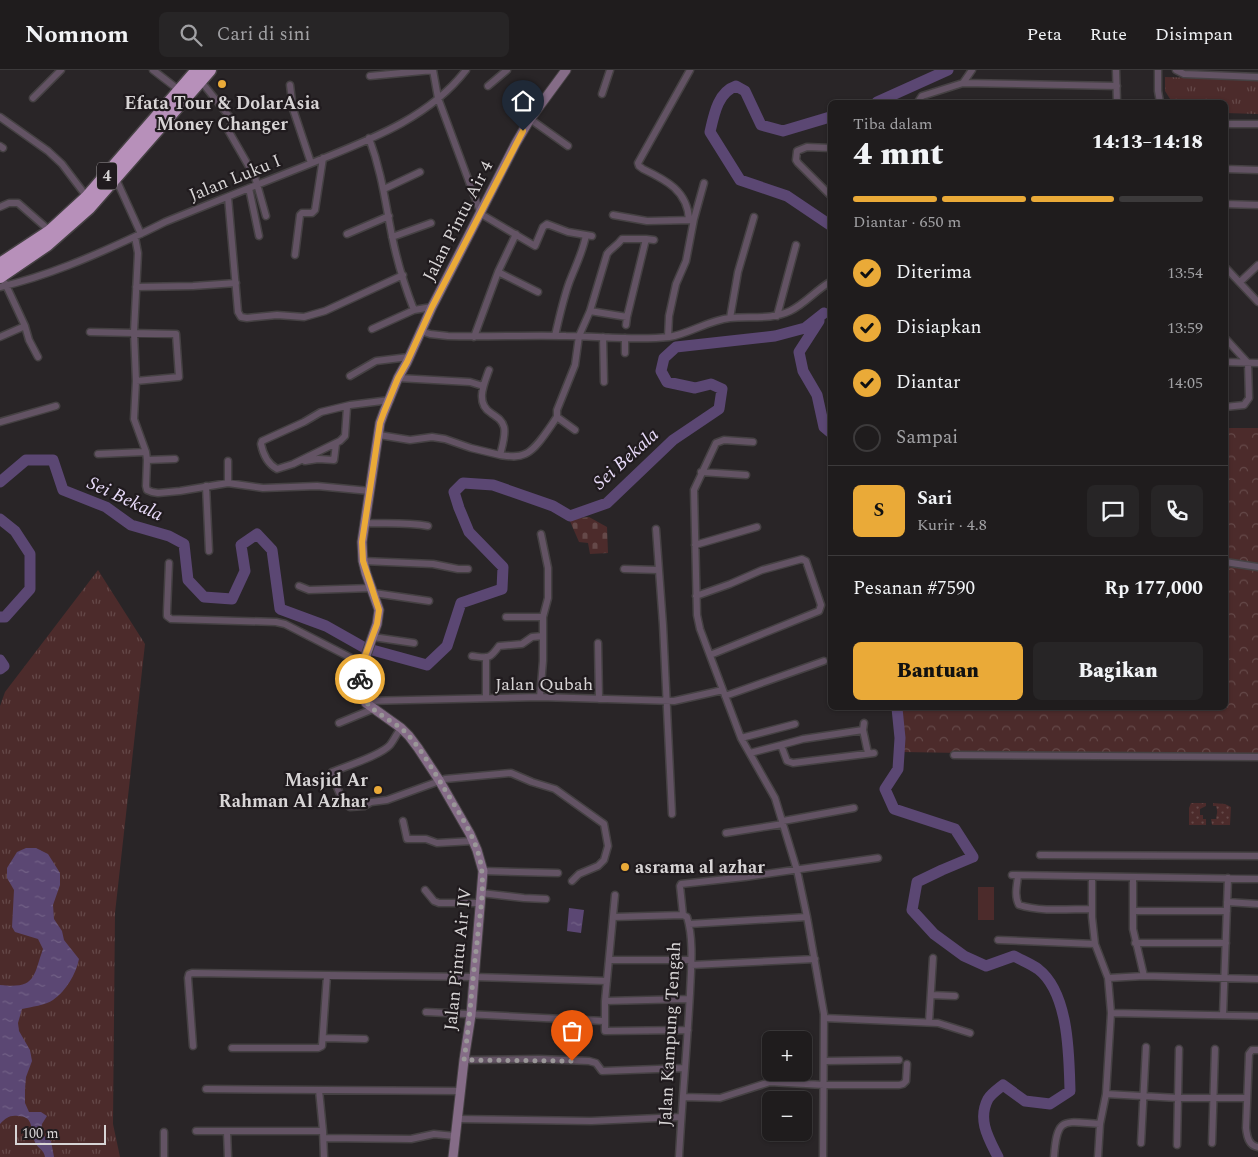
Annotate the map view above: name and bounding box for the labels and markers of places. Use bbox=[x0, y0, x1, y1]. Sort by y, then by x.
marker: Efata Tour & DolarAsia Money Changer bbox=[216, 78, 228, 90]
pin bbox=[502, 80, 544, 131]
place label: Efata Tour & DolarAsia Money Changer bbox=[124, 90, 320, 138]
place label: Masjid Ar Rahman Al Azhar bbox=[219, 767, 368, 815]
marker: Masjid Ar Rahman Al Azhar bbox=[372, 784, 384, 796]
place label: asrama al azhar bbox=[635, 854, 765, 881]
marker: asrama al azhar bbox=[619, 861, 631, 873]
pin bbox=[551, 1010, 593, 1061]

